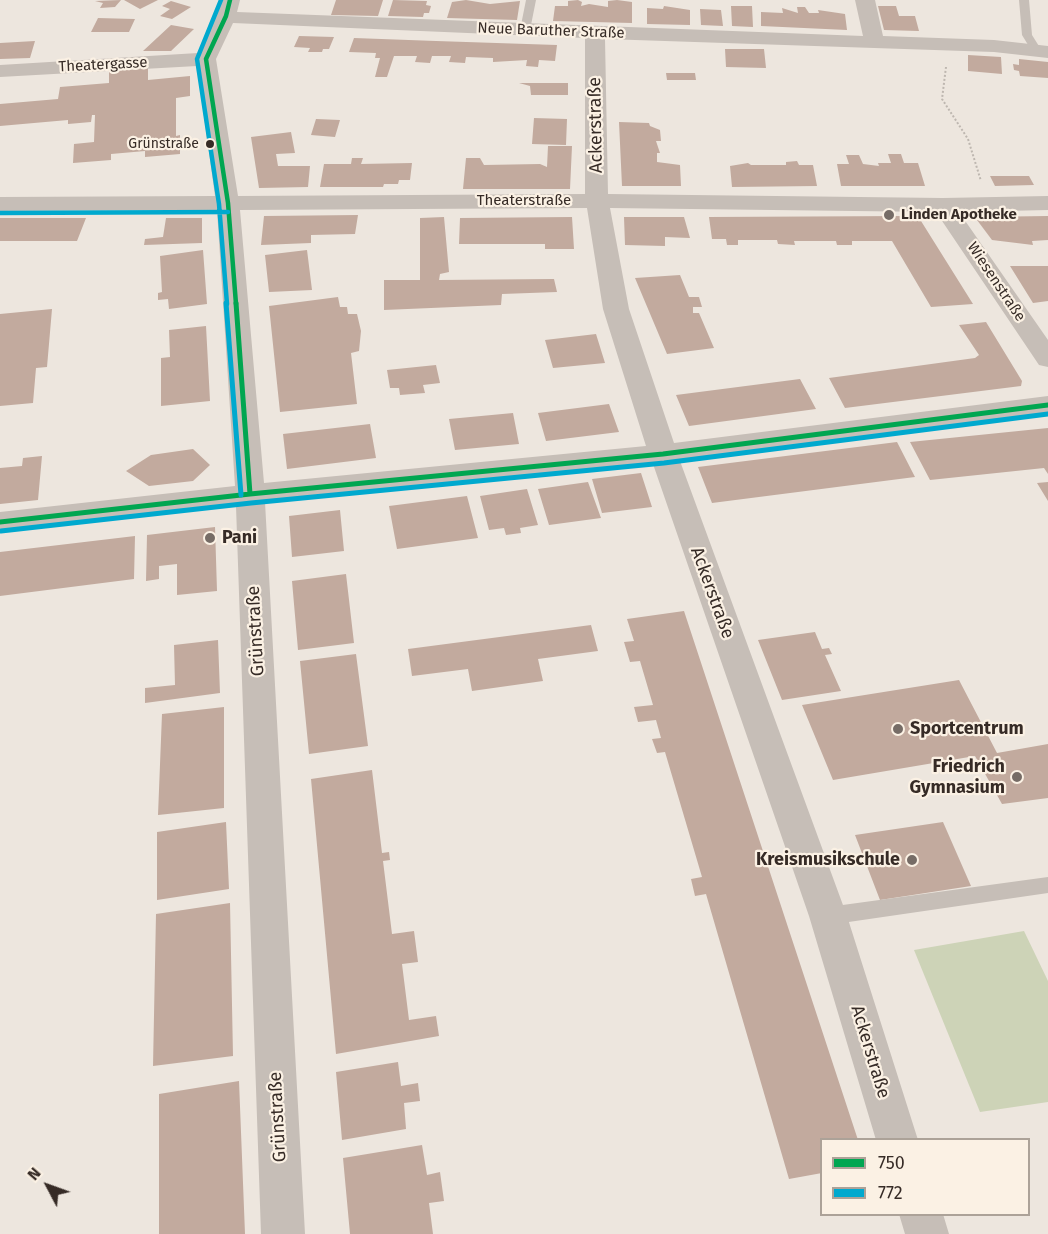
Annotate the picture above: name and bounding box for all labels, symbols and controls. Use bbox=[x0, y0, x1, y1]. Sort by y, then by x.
street label: Neue Baruther Straße bbox=[477, 19, 625, 43]
street label: Theatergasse bbox=[58, 54, 148, 76]
street label: Ackerstraße bbox=[584, 77, 608, 173]
place label: Grünstraße bbox=[128, 136, 199, 152]
marker: Grünstraße bbox=[204, 138, 216, 150]
street label: Theaterstraße bbox=[477, 192, 571, 210]
place label: Linden Apotheke bbox=[901, 206, 1017, 224]
marker: Linden Apotheke bbox=[882, 208, 896, 222]
street label: Wiesenstraße bbox=[963, 239, 1029, 325]
place label: Pani bbox=[222, 527, 257, 549]
marker: Pani bbox=[203, 531, 217, 545]
street label: Ackerstraße bbox=[685, 544, 739, 642]
street label: Grünstraße bbox=[243, 585, 269, 677]
place label: Sportcentrum bbox=[910, 718, 1024, 740]
marker: Sportcentrum bbox=[891, 722, 905, 736]
place label: Friedrich Gymnasium bbox=[910, 756, 1005, 798]
marker: Friedrich Gymnasium bbox=[1010, 770, 1024, 784]
place label: Kreismusikschule bbox=[756, 849, 900, 871]
marker: Kreismusikschule bbox=[905, 853, 919, 867]
street label: Ackerstraße bbox=[846, 1003, 894, 1101]
street label: Grünstraße bbox=[265, 1071, 291, 1163]
legend bbox=[820, 1138, 1030, 1216]
text: 750 bbox=[878, 1152, 905, 1174]
north arrow bbox=[18, 1156, 78, 1216]
text: N bbox=[23, 1164, 45, 1184]
text: 772 bbox=[878, 1182, 903, 1204]

